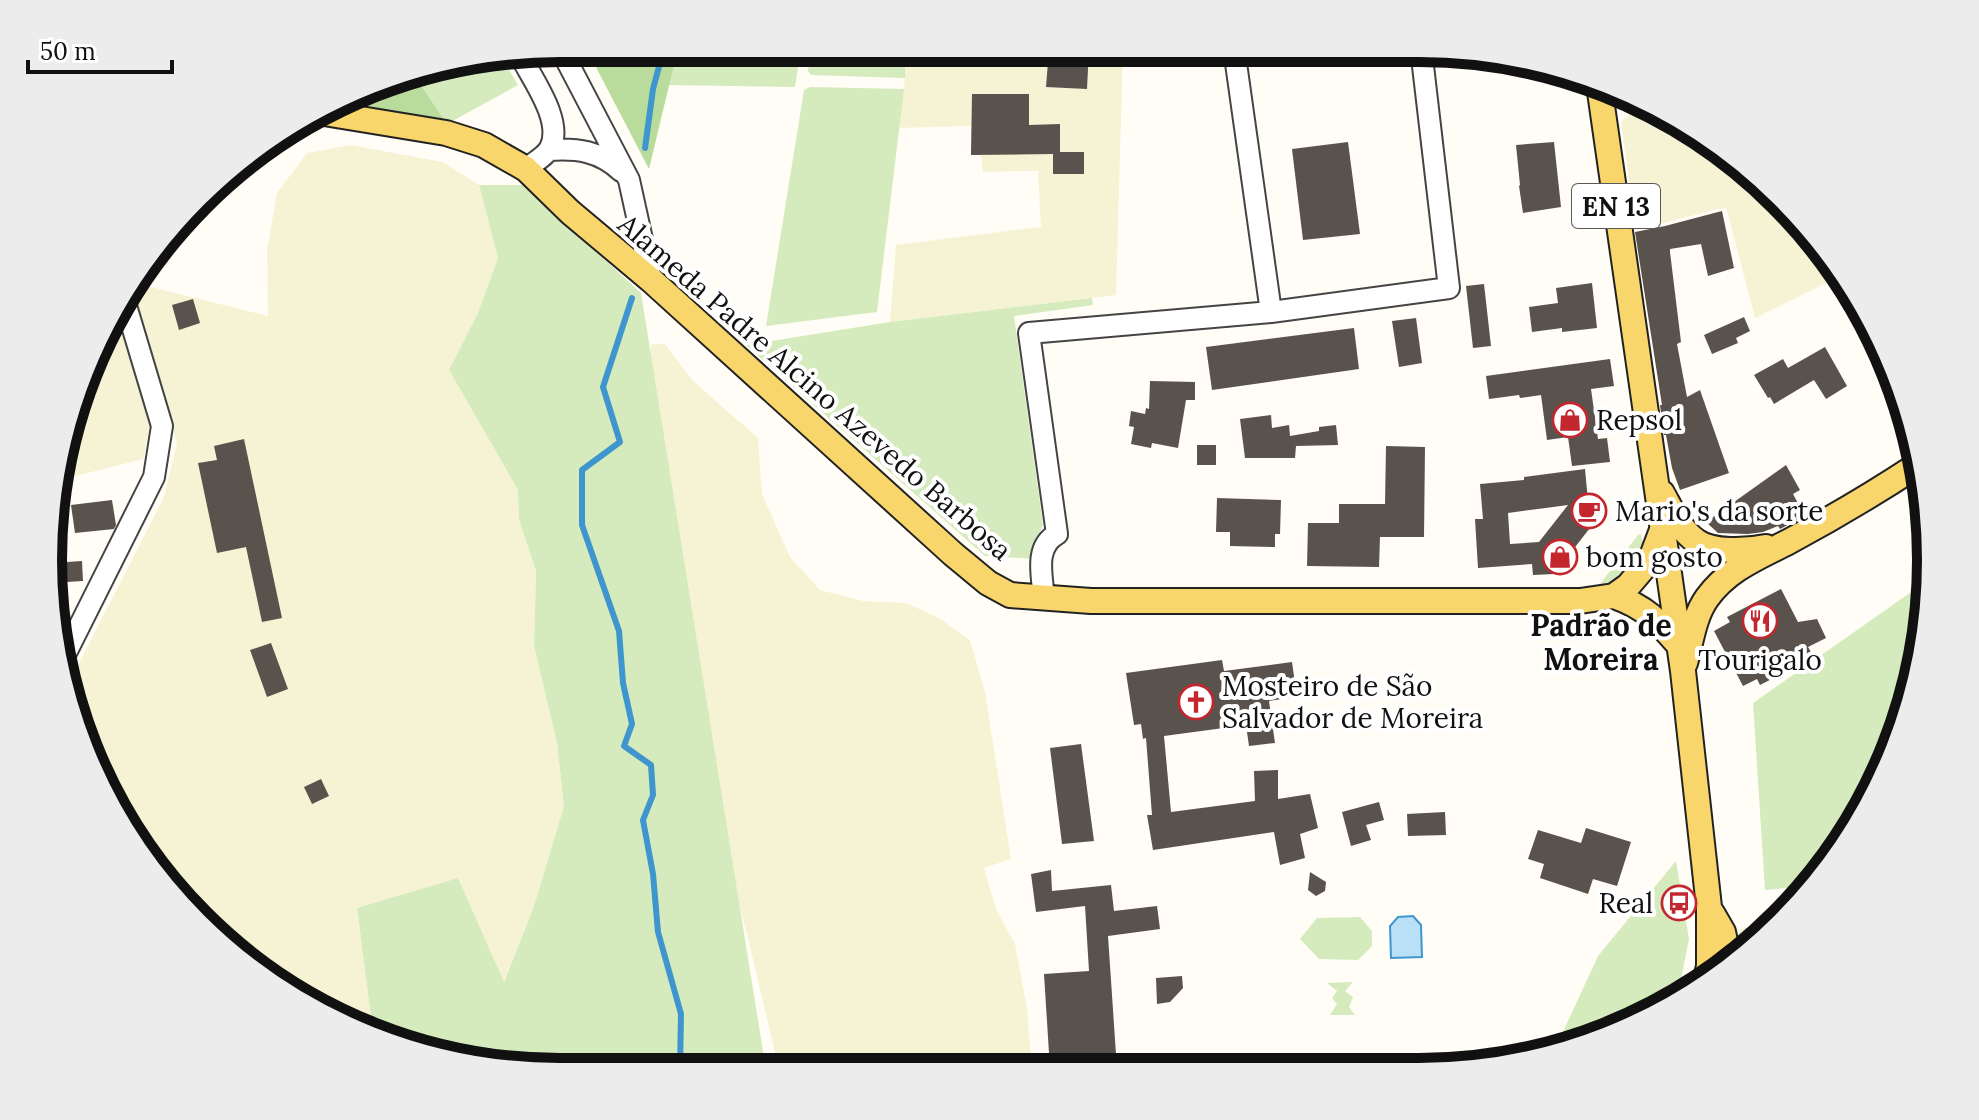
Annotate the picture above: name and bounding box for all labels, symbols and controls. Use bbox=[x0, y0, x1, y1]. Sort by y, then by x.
scale bar bbox=[28, 24, 172, 74]
text: 50 m bbox=[40, 36, 96, 67]
road number: EN 13 bbox=[1572, 184, 1660, 228]
street label: Alameda Padre Alcino Azevedo Barbosa bbox=[610, 205, 1019, 568]
shop icon: Repsol bbox=[1551, 401, 1589, 439]
place label: Repsol bbox=[1596, 402, 1682, 438]
cafe icon: Mario's da sorte bbox=[1570, 492, 1608, 530]
place label: Mario's da sorte bbox=[1615, 493, 1824, 529]
shop icon: bom gosto bbox=[1541, 538, 1579, 576]
place label: bom gosto bbox=[1586, 539, 1723, 575]
restaurant icon: Tourigalo bbox=[1741, 602, 1779, 640]
district label: Padrão de Moreira bbox=[1530, 606, 1672, 678]
place label: Tourigalo bbox=[1698, 642, 1822, 678]
place label: Mosteiro de São Salvador de Moreira bbox=[1222, 668, 1483, 736]
church icon: Mosteiro de São Salvador de Moreira bbox=[1177, 683, 1215, 721]
bus stop icon: Real bbox=[1660, 884, 1698, 922]
place label: Real bbox=[1598, 885, 1653, 921]

